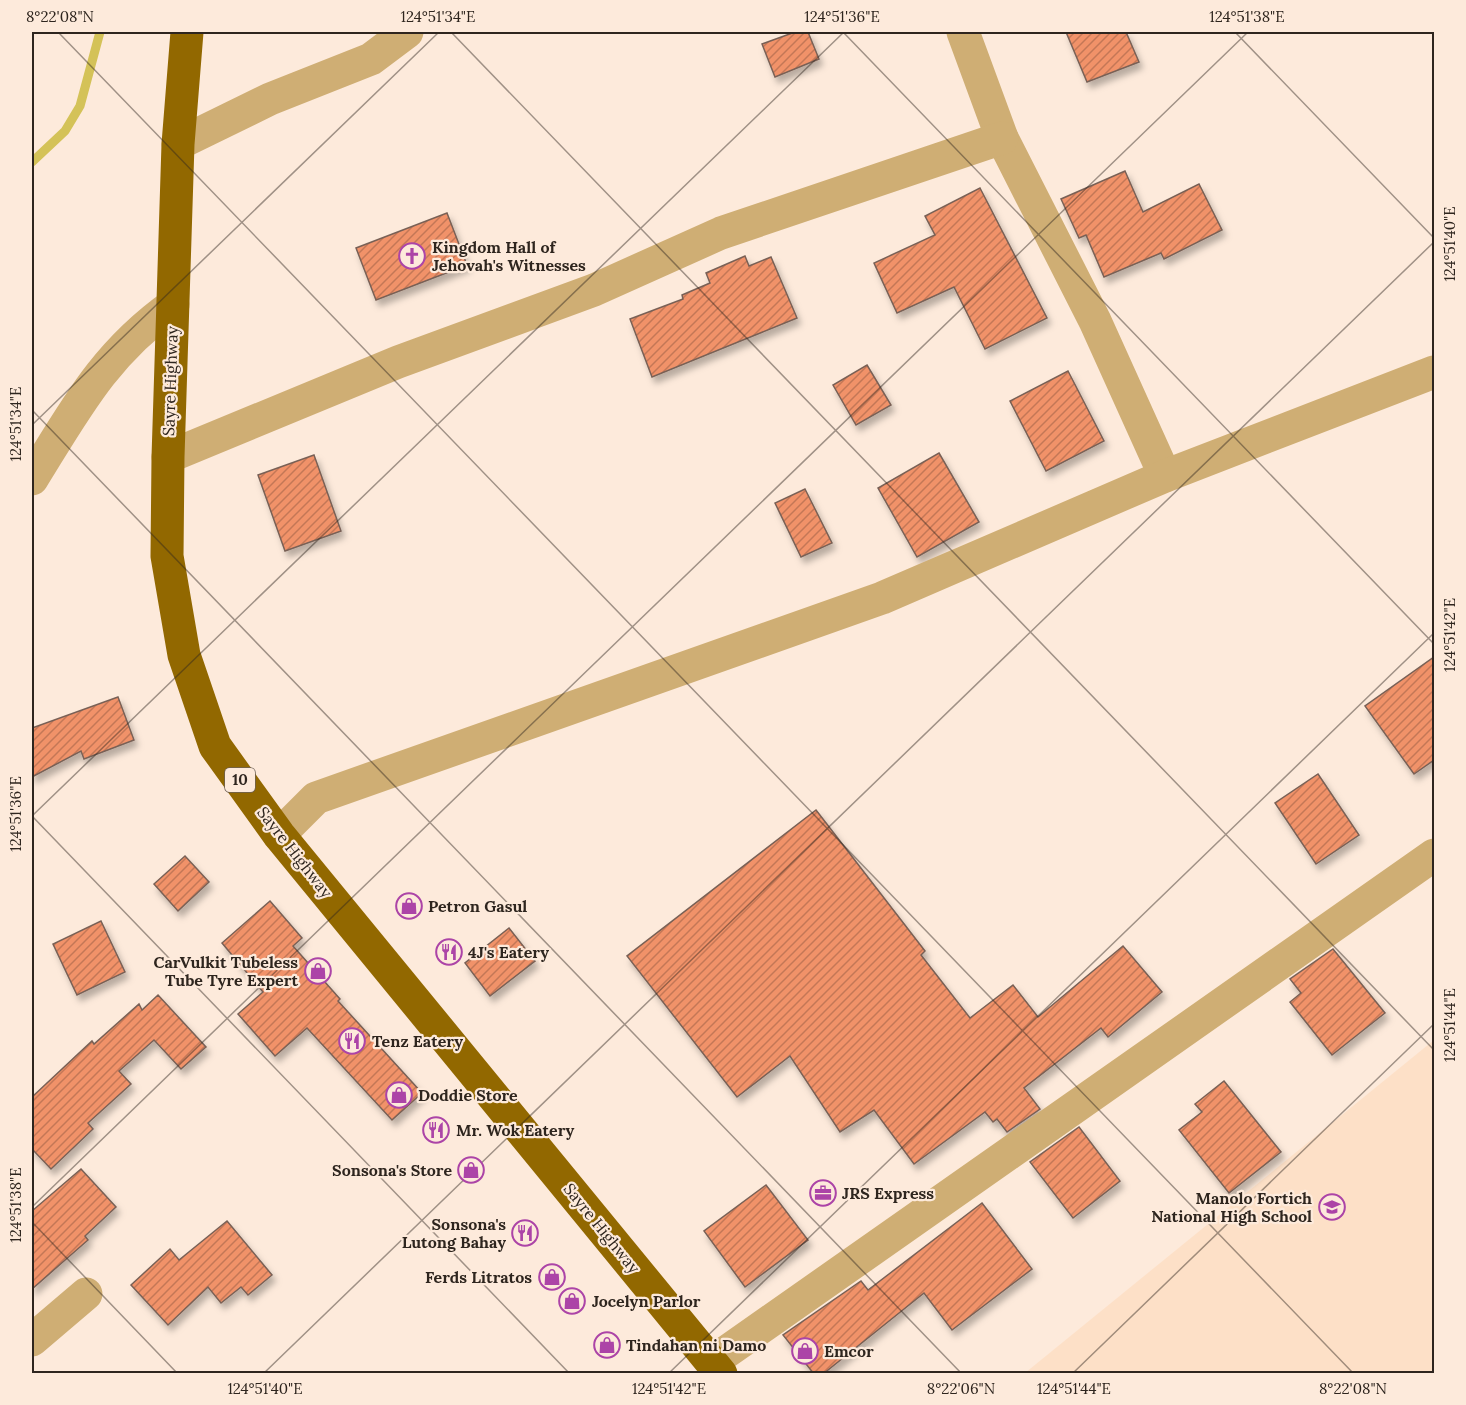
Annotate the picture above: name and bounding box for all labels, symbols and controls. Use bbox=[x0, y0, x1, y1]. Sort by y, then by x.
text: 8°22'08"N bbox=[26, 7, 94, 26]
text: 124°51'34"E bbox=[401, 7, 475, 26]
text: 124°51'36"E bbox=[804, 7, 880, 26]
text: 124°51'38"E bbox=[1209, 7, 1285, 26]
text: 124°51'40"E bbox=[1440, 206, 1459, 282]
place label: Kingdom Hall of Jehovah's Witnesses bbox=[432, 237, 586, 275]
church icon: Kingdom Hall of Jehovah's Witnesses bbox=[397, 241, 427, 271]
street label: Sayre Highway bbox=[158, 325, 182, 436]
text: 124°51'34"E bbox=[6, 387, 25, 461]
text: 124°51'42"E bbox=[1440, 598, 1459, 672]
road number: 10 bbox=[225, 768, 255, 792]
text: 124°51'36"E bbox=[6, 776, 25, 852]
street label: Sayre Highway bbox=[253, 802, 337, 902]
shop icon: Petron Gasul bbox=[394, 891, 424, 921]
place label: Petron Gasul bbox=[428, 896, 527, 916]
restaurant icon: 4J's Eatery bbox=[434, 937, 464, 967]
place label: 4J's Eatery bbox=[468, 942, 549, 962]
place label: CarVulkit Tubeless Tube Tyre Expert bbox=[153, 952, 298, 990]
shop icon: CarVulkit Tubeless Tube Tyre Expert bbox=[303, 956, 333, 986]
text: 124°51'44"E bbox=[1440, 988, 1459, 1062]
restaurant icon: Tenz Eatery bbox=[337, 1026, 367, 1056]
place label: Tenz Eatery bbox=[372, 1031, 463, 1051]
shop icon: Doddie Store bbox=[384, 1080, 414, 1110]
place label: Doddie Store bbox=[418, 1085, 518, 1105]
restaurant icon: Mr. Wok Eatery bbox=[421, 1115, 451, 1145]
place label: Mr. Wok Eatery bbox=[456, 1120, 575, 1140]
shop icon: Sonsona's Store bbox=[456, 1155, 486, 1185]
place label: Sonsona's Store bbox=[332, 1160, 452, 1180]
text: 124°51'38"E bbox=[6, 1167, 25, 1243]
office icon: JRS Express bbox=[808, 1178, 838, 1208]
street label: Sayre Highway bbox=[560, 1179, 645, 1278]
place label: JRS Express bbox=[842, 1183, 934, 1203]
place label: Manolo Fortich National High School bbox=[1151, 1188, 1312, 1226]
school or university icon: Manolo Fortich National High School bbox=[1317, 1192, 1347, 1222]
place label: Sonsona's Lutong Bahay bbox=[402, 1214, 506, 1252]
restaurant icon: Sonsona's Lutong Bahay bbox=[510, 1218, 540, 1248]
shop icon: Ferds Litratos bbox=[537, 1262, 567, 1292]
place label: Ferds Litratos bbox=[425, 1267, 532, 1287]
shop icon: Jocelyn Parlor bbox=[557, 1286, 587, 1316]
place label: Jocelyn Parlor bbox=[592, 1291, 701, 1311]
shop icon: Tindahan ni Damo bbox=[592, 1330, 622, 1360]
place label: Tindahan ni Damo bbox=[626, 1335, 766, 1355]
shop icon: Emcor bbox=[790, 1336, 820, 1366]
place label: Emcor bbox=[824, 1341, 874, 1361]
text: 124°51'40"E bbox=[227, 1379, 303, 1398]
text: 124°51'42"E bbox=[632, 1379, 706, 1398]
text: 8°22'06"N bbox=[927, 1379, 995, 1398]
text: 124°51'44"E bbox=[1037, 1379, 1111, 1398]
text: 8°22'08"N bbox=[1319, 1379, 1387, 1398]

